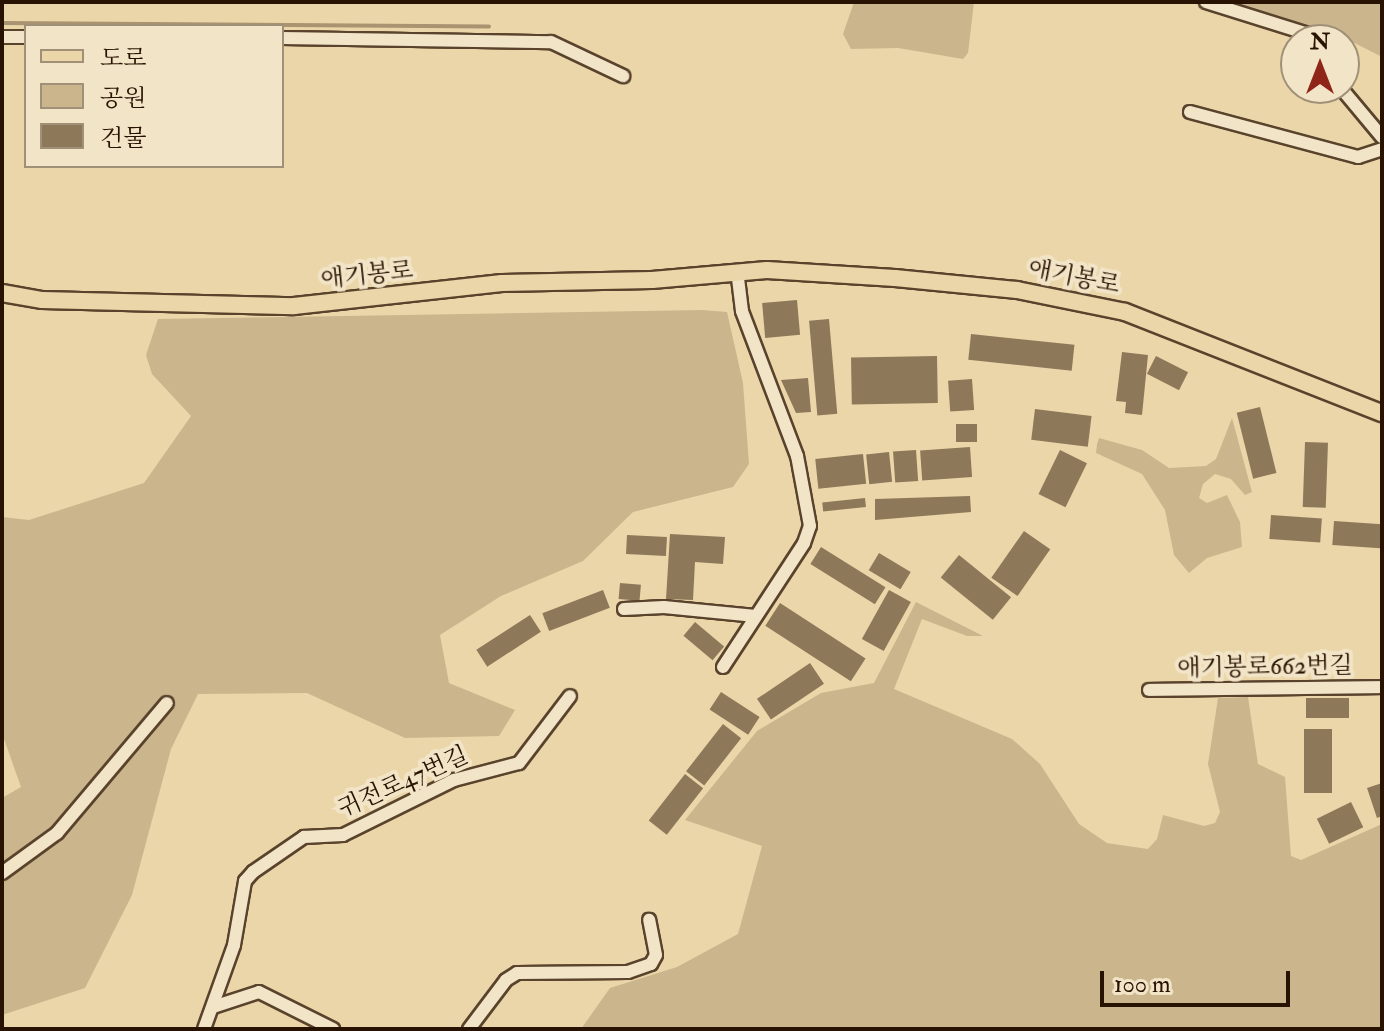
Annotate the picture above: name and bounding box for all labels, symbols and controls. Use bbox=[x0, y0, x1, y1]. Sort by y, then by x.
legend bbox=[24, 24, 284, 168]
north arrow bbox=[1280, 24, 1360, 104]
text: N bbox=[1310, 28, 1330, 56]
text: 도로 bbox=[100, 43, 146, 74]
text: 공원 bbox=[100, 83, 146, 114]
text: 건물 bbox=[100, 123, 146, 154]
street label: 애기봉로 bbox=[1026, 254, 1122, 300]
street label: 애기봉로 bbox=[319, 256, 415, 294]
street label: 애기봉로662번길 bbox=[1177, 651, 1353, 683]
street label: 귀전로47번길 bbox=[334, 741, 472, 823]
scale bar bbox=[1104, 955, 1294, 1005]
text: 100 m bbox=[1114, 969, 1171, 1000]

